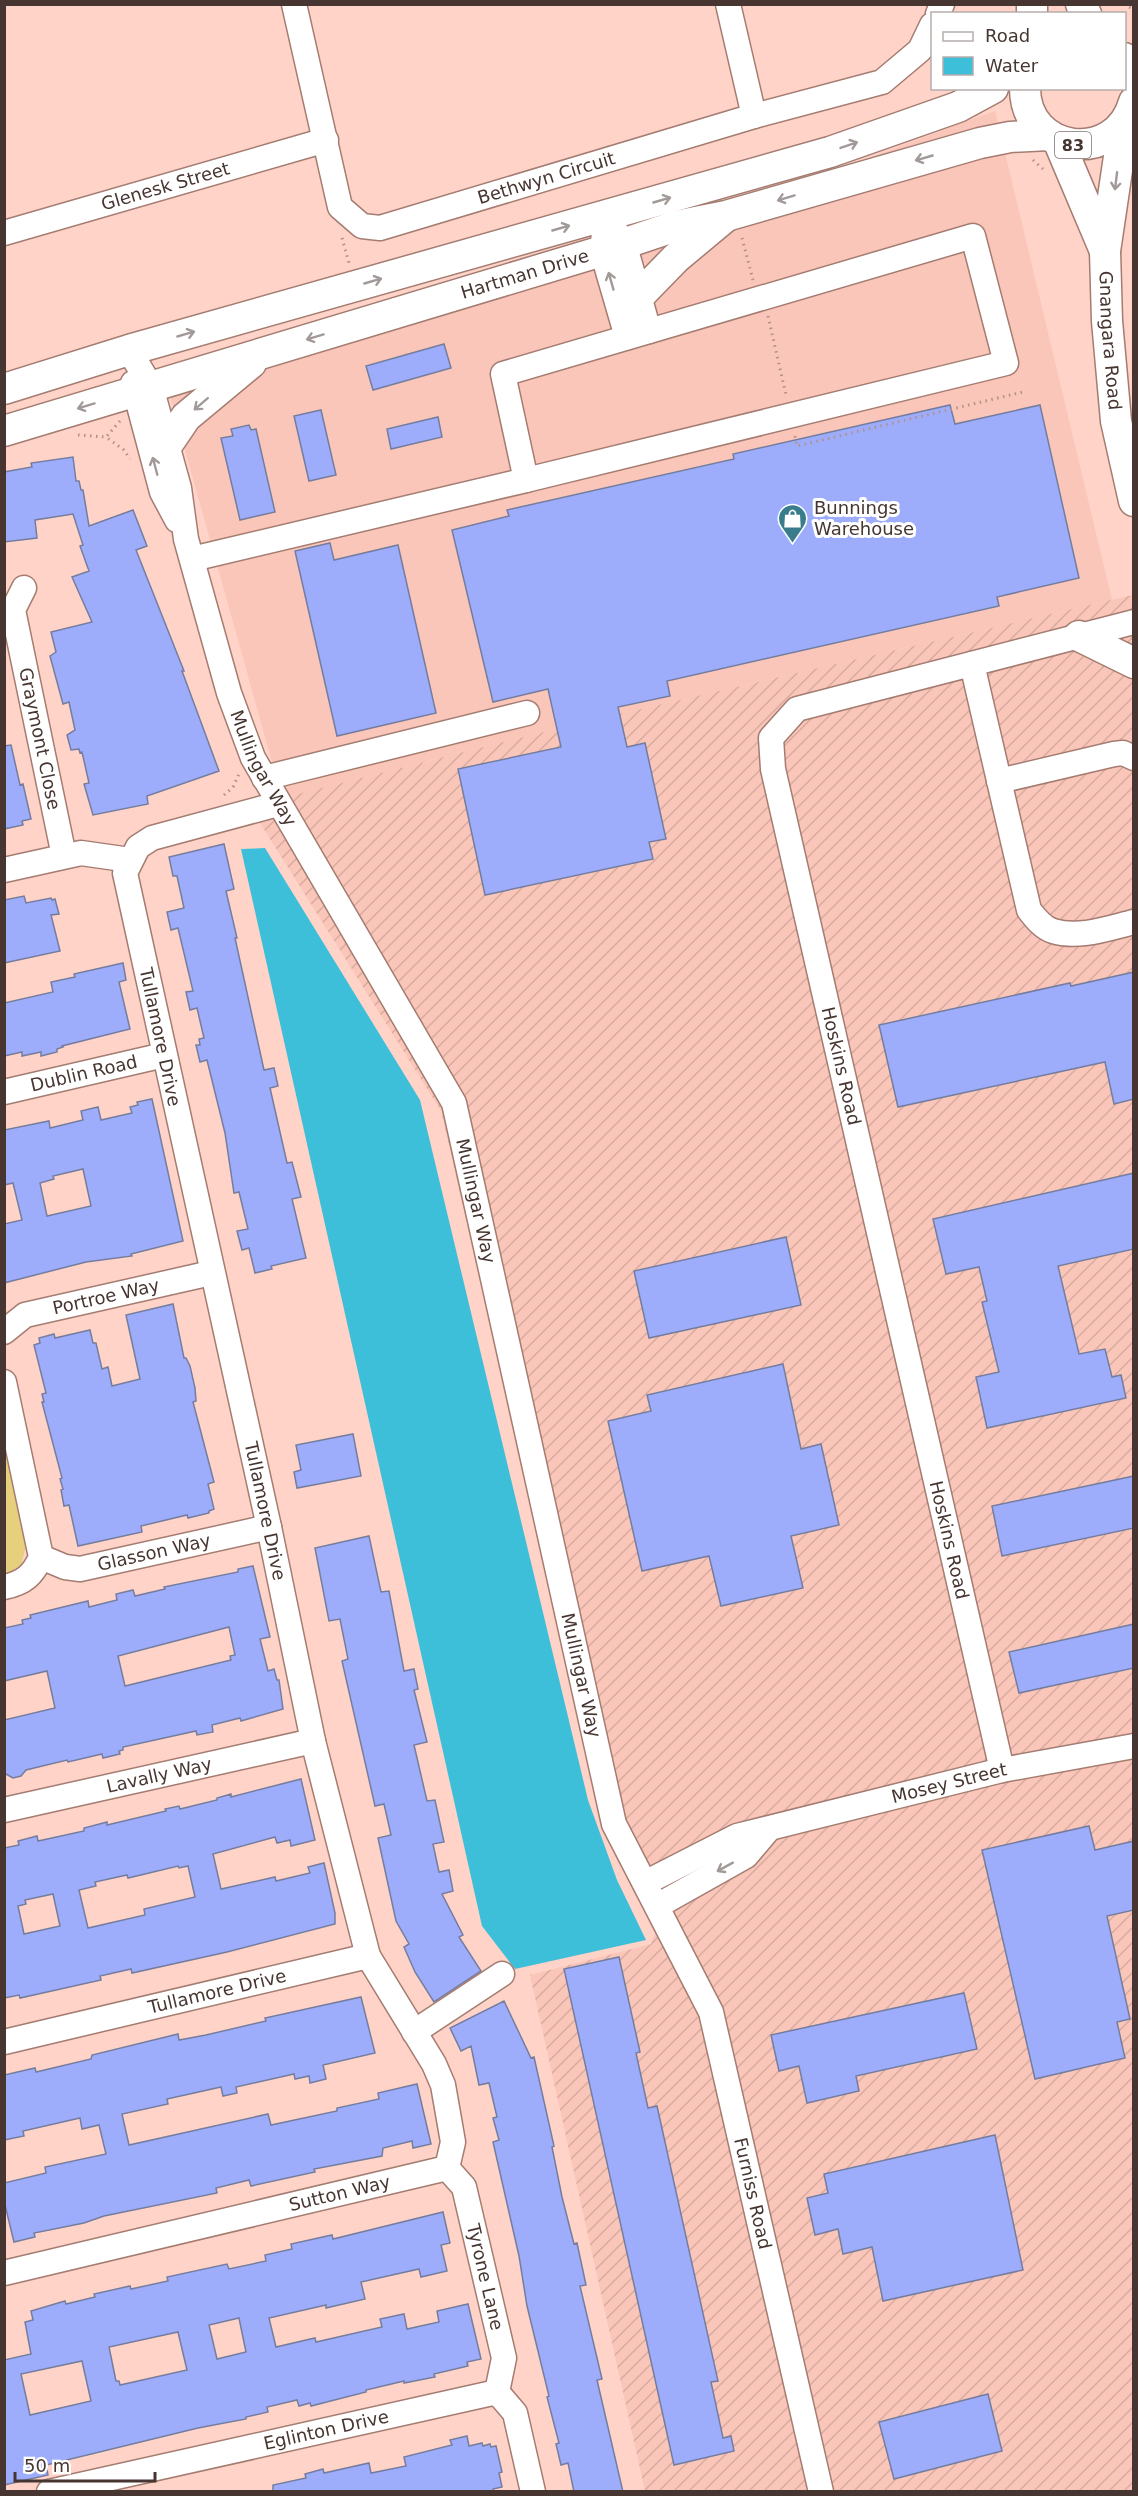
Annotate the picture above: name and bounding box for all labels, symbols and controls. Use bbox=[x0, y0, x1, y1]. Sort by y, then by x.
legend bbox=[931, 12, 1126, 90]
text: Road bbox=[985, 25, 1030, 46]
text: Water bbox=[985, 55, 1039, 76]
road number: 83 bbox=[1055, 132, 1091, 158]
one-way arrow bbox=[839, 139, 858, 150]
street label: Bethwyn Circuit bbox=[475, 147, 617, 208]
one-way arrow bbox=[914, 153, 933, 164]
street label: Glenesk Street bbox=[99, 157, 232, 214]
one-way arrow bbox=[1111, 171, 1122, 191]
one-way arrow bbox=[777, 193, 796, 204]
one-way arrow bbox=[652, 194, 671, 205]
one-way arrow bbox=[551, 222, 570, 233]
street label: Hartman Drive bbox=[458, 245, 591, 303]
street label: Gnangara Road bbox=[1096, 270, 1126, 411]
one-way arrow bbox=[605, 272, 616, 291]
one-way arrow bbox=[363, 275, 382, 286]
one-way arrow bbox=[176, 328, 195, 340]
one-way arrow bbox=[305, 332, 324, 343]
one-way arrow bbox=[194, 397, 209, 411]
one-way arrow bbox=[77, 401, 96, 412]
one-way arrow bbox=[149, 457, 160, 476]
place label: Bunnings Warehouse bbox=[814, 497, 914, 539]
shop icon: Bunnings Warehouse bbox=[777, 502, 809, 544]
street label: Graymont Close bbox=[15, 665, 65, 812]
street label: Mullingar Way bbox=[226, 707, 302, 830]
street label: Tullamore Drive bbox=[135, 965, 185, 1108]
street label: Hoskins Road bbox=[818, 1005, 865, 1127]
street label: Dublin Road bbox=[28, 1051, 139, 1096]
street label: Mullingar Way bbox=[452, 1136, 500, 1266]
street label: Portroe Way bbox=[50, 1274, 162, 1318]
street label: Tullamore Drive bbox=[240, 1439, 290, 1582]
street label: Hoskins Road bbox=[926, 1479, 973, 1601]
street label: Glasson Way bbox=[95, 1529, 213, 1575]
street label: Mullingar Way bbox=[557, 1611, 606, 1740]
street label: Lavally Way bbox=[104, 1753, 214, 1797]
street label: Mosey Street bbox=[889, 1758, 1008, 1807]
one-way arrow bbox=[716, 1862, 733, 1874]
street label: Tullamore Drive bbox=[145, 1965, 288, 2018]
street label: Furniss Road bbox=[730, 2135, 776, 2251]
street label: Sutton Way bbox=[287, 2171, 393, 2215]
street label: Tyrone Lane bbox=[463, 2221, 508, 2332]
street label: Eglinton Drive bbox=[262, 2406, 391, 2454]
scale bar bbox=[15, 2445, 154, 2483]
text: 50 m bbox=[24, 2455, 70, 2476]

